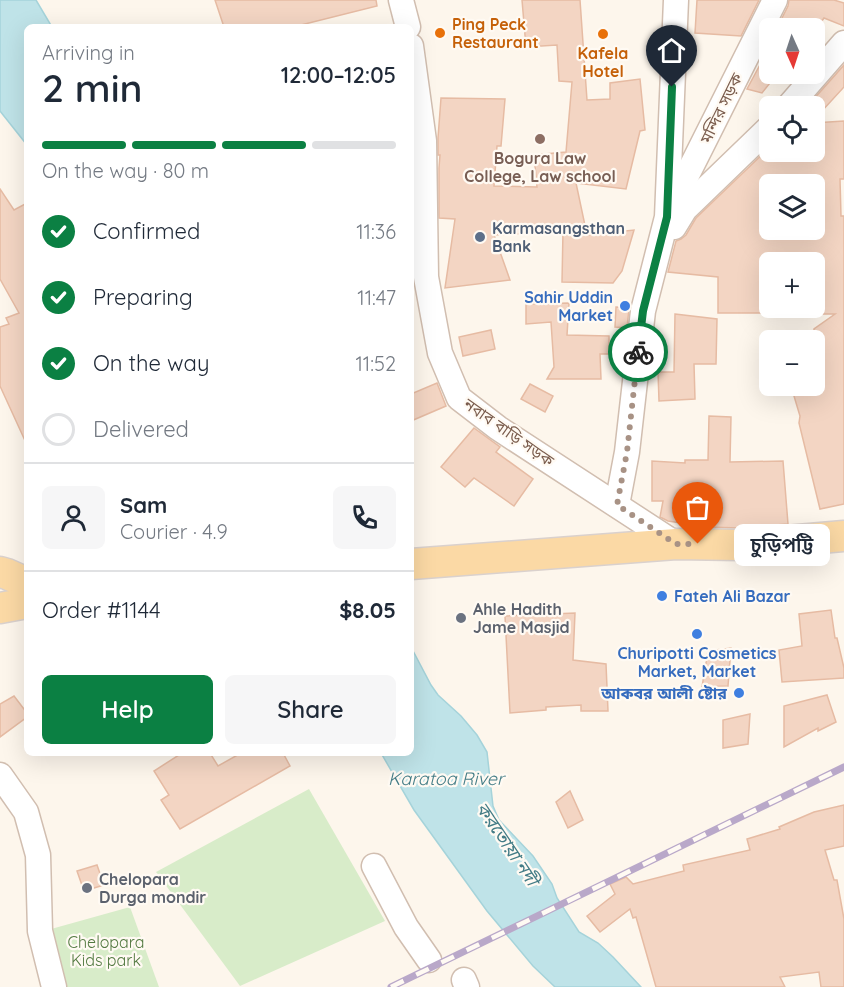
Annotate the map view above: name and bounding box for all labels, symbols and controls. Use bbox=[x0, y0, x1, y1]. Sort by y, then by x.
place label: Ping Peck Restaurant bbox=[452, 14, 539, 52]
north arrow bbox=[759, 18, 825, 84]
map controls bbox=[759, 18, 825, 396]
pin bbox=[646, 25, 697, 87]
marker: Ping Peck Restaurant bbox=[433, 26, 447, 40]
marker: Kafela Hotel bbox=[596, 27, 610, 41]
icon: home bbox=[655, 34, 688, 67]
text: Arriving in bbox=[42, 40, 135, 65]
place label: Kafela Hotel bbox=[578, 43, 628, 81]
text: 12:00–12:05 bbox=[281, 61, 396, 89]
text: 2 min bbox=[42, 63, 143, 112]
street label: মন্দির সড়ক bbox=[695, 69, 747, 147]
button: locate bbox=[759, 96, 825, 162]
marker: Bogura Law College, Law school bbox=[533, 132, 547, 146]
place label: Bogura Law College, Law school bbox=[464, 148, 616, 186]
text: On the way · 80 m bbox=[42, 158, 209, 183]
button: layers bbox=[759, 174, 825, 240]
icon: check bbox=[42, 215, 75, 248]
text: Confirmed bbox=[93, 217, 200, 245]
place label: Karmasangsthan Bank bbox=[492, 218, 625, 256]
text: 11:36 bbox=[356, 219, 396, 244]
marker: Karmasangsthan Bank bbox=[473, 230, 487, 244]
button: + bbox=[759, 252, 825, 318]
icon: check bbox=[42, 281, 75, 314]
text: Preparing bbox=[93, 283, 193, 311]
text: 11:47 bbox=[357, 285, 396, 310]
place label: Sahir Uddin Market bbox=[524, 287, 613, 325]
marker: Sahir Uddin Market bbox=[618, 299, 632, 313]
courier bbox=[608, 322, 668, 382]
button: − bbox=[759, 330, 825, 396]
icon: bike bbox=[622, 336, 655, 369]
icon: check bbox=[42, 347, 75, 380]
text: On the way bbox=[93, 349, 209, 377]
text: 11:52 bbox=[355, 351, 396, 376]
street label: নবাব বাড়ি সড়ক bbox=[459, 393, 559, 471]
text: Delivered bbox=[93, 415, 189, 443]
pin bbox=[672, 482, 723, 544]
button: person bbox=[42, 486, 105, 549]
button: phone bbox=[333, 486, 396, 549]
text: Sam bbox=[120, 491, 167, 519]
icon: bag bbox=[681, 491, 714, 524]
text: Courier · 4.9 bbox=[120, 519, 228, 544]
callout: চুড়িপট্টি bbox=[734, 523, 830, 565]
text: চুড়িপট্টি bbox=[751, 532, 813, 557]
place label: Fateh Ali Bazar bbox=[674, 586, 791, 606]
marker: Fateh Ali Bazar bbox=[655, 589, 669, 603]
text: Order #1144 bbox=[42, 596, 161, 624]
text: $8.05 bbox=[339, 596, 396, 624]
place label: Ahle Hadith Jame Masjid bbox=[473, 599, 570, 637]
marker: Ahle Hadith Jame Masjid bbox=[454, 611, 468, 625]
marker: Churipotti Cosmetics Market, Market bbox=[690, 627, 704, 641]
place label: Churipotti Cosmetics Market, Market bbox=[617, 643, 777, 681]
button: Help bbox=[42, 675, 213, 744]
button: Share bbox=[225, 675, 396, 744]
place label: আকবর আলী ষ্টোর bbox=[600, 683, 727, 703]
marker: আকবর আলী ষ্টোর bbox=[732, 686, 746, 700]
water label: Karatoa River bbox=[388, 767, 506, 790]
water label: করতোয়া নদী bbox=[471, 798, 546, 893]
place label: Chelopara Durga mondir bbox=[99, 869, 206, 907]
marker: Chelopara Durga mondir bbox=[80, 881, 94, 895]
park label: Chelopara Kids park bbox=[68, 932, 144, 970]

